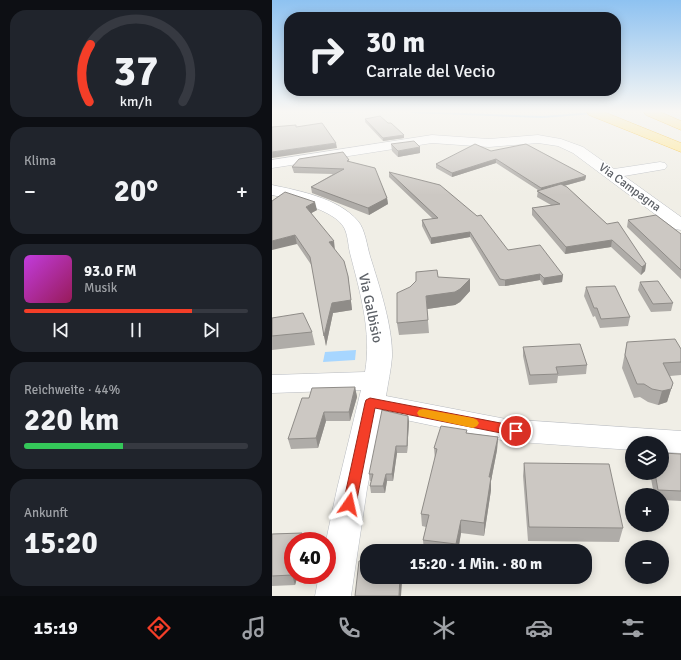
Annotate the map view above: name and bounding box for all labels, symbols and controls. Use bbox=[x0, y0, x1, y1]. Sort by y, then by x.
text: 30 m bbox=[366, 26, 425, 60]
icon: right bbox=[300, 28, 352, 80]
text: 37 bbox=[114, 45, 158, 96]
text: Carrale del Vecio bbox=[366, 60, 495, 82]
text: km/h bbox=[120, 92, 152, 109]
text: Klima bbox=[24, 153, 56, 169]
street label: Via Campagna bbox=[596, 160, 664, 215]
text: 20° bbox=[114, 173, 158, 210]
text: − bbox=[24, 178, 36, 205]
text: + bbox=[236, 178, 248, 205]
text: 93.0 FM bbox=[84, 262, 136, 280]
street label: Via Galbisio bbox=[355, 272, 386, 344]
text: Musik bbox=[84, 280, 117, 296]
icon: previous bbox=[50, 319, 72, 341]
icon: pause bbox=[125, 319, 147, 341]
icon: next bbox=[200, 319, 222, 341]
text: Reichweite · 44% bbox=[24, 382, 120, 398]
text: 220 km bbox=[24, 402, 119, 439]
pin bbox=[499, 414, 533, 448]
icon: arrive bbox=[505, 420, 527, 442]
map controls bbox=[625, 436, 669, 584]
button: layers bbox=[625, 436, 669, 480]
position arrow bbox=[328, 483, 370, 525]
button: + bbox=[625, 488, 669, 532]
text: Ankunft bbox=[24, 505, 68, 521]
text: 15:20 bbox=[24, 525, 98, 562]
speed limit sign: 40 bbox=[284, 532, 336, 584]
button: − bbox=[625, 540, 669, 584]
text: 15:20 · 1 Min. · 80 m bbox=[410, 555, 542, 573]
icon: directions bbox=[145, 614, 173, 642]
icon: music bbox=[240, 614, 268, 642]
icon: phone bbox=[335, 614, 363, 642]
icon: climate bbox=[430, 614, 458, 642]
icon: car bbox=[525, 614, 553, 642]
icon: filters bbox=[619, 614, 647, 642]
text: 15:19 bbox=[33, 617, 78, 639]

